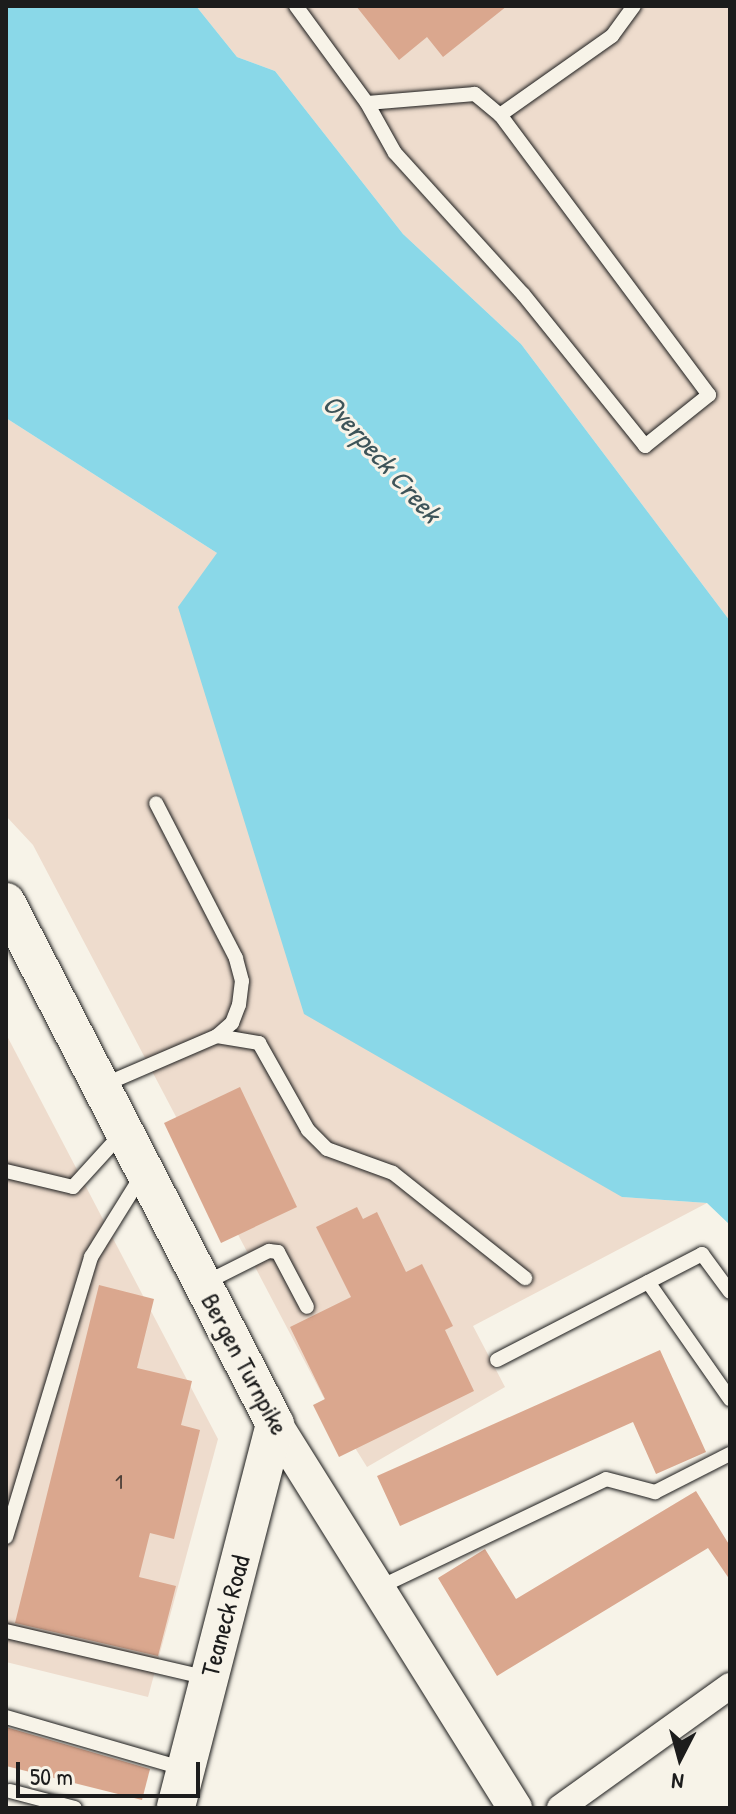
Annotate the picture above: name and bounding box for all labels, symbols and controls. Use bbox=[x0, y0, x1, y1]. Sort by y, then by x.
water label: Overpeck Creek bbox=[316, 387, 448, 529]
street label: Bergen Turnpike bbox=[195, 1288, 295, 1440]
house number: 1 bbox=[115, 1469, 123, 1495]
street label: Teaneck Road bbox=[194, 1552, 256, 1680]
north arrow bbox=[640, 1718, 720, 1798]
scale bar bbox=[20, 1746, 204, 1796]
text: 50 m bbox=[30, 1760, 73, 1792]
text: N bbox=[670, 1766, 685, 1797]

